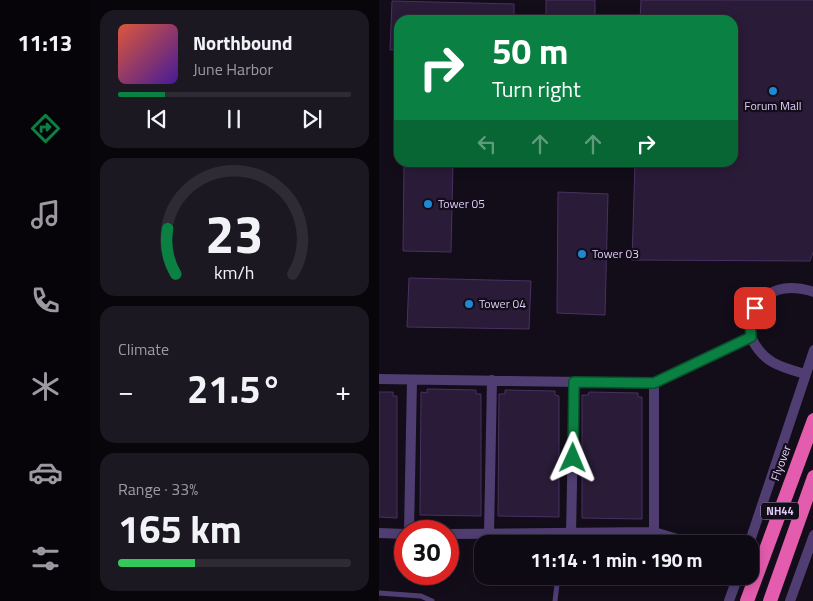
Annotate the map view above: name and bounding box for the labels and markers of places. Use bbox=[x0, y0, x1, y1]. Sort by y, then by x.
marker: Forum Mall bbox=[767, 85, 779, 97]
place label: Forum Mall bbox=[744, 96, 802, 115]
place label: Tower 05 bbox=[438, 194, 485, 213]
marker: Tower 05 bbox=[422, 198, 434, 210]
place label: Tower 03 bbox=[592, 244, 639, 263]
marker: Tower 03 bbox=[576, 248, 588, 260]
pin bbox=[734, 287, 776, 329]
place label: Tower 04 bbox=[479, 294, 526, 313]
marker: Tower 04 bbox=[463, 298, 475, 310]

